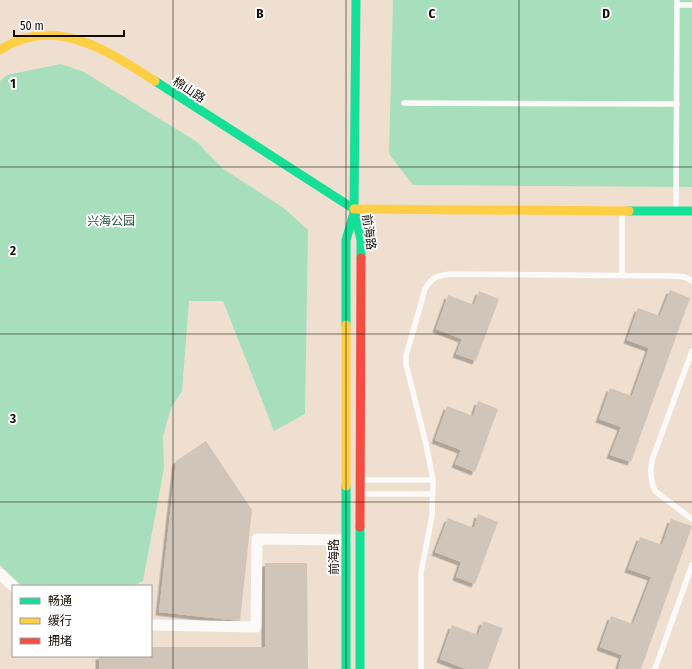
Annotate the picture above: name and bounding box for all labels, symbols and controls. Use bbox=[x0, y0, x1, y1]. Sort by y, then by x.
text: B bbox=[256, 6, 264, 21]
text: C bbox=[429, 6, 436, 21]
text: D bbox=[602, 6, 610, 21]
scale bar bbox=[14, 12, 124, 38]
text: 50 m bbox=[20, 19, 44, 33]
street label: 棉山路 bbox=[170, 74, 208, 106]
text: 1 bbox=[10, 76, 16, 91]
street label: 前海路 bbox=[360, 213, 378, 251]
park label: 兴海公园 bbox=[87, 214, 135, 228]
text: 2 bbox=[9, 243, 16, 258]
text: 3 bbox=[9, 411, 16, 426]
street label: 前海路 bbox=[327, 539, 341, 575]
legend bbox=[12, 585, 152, 657]
text: 畅通 bbox=[48, 594, 72, 608]
text: 缓行 bbox=[48, 614, 72, 628]
text: 拥堵 bbox=[48, 634, 72, 648]

